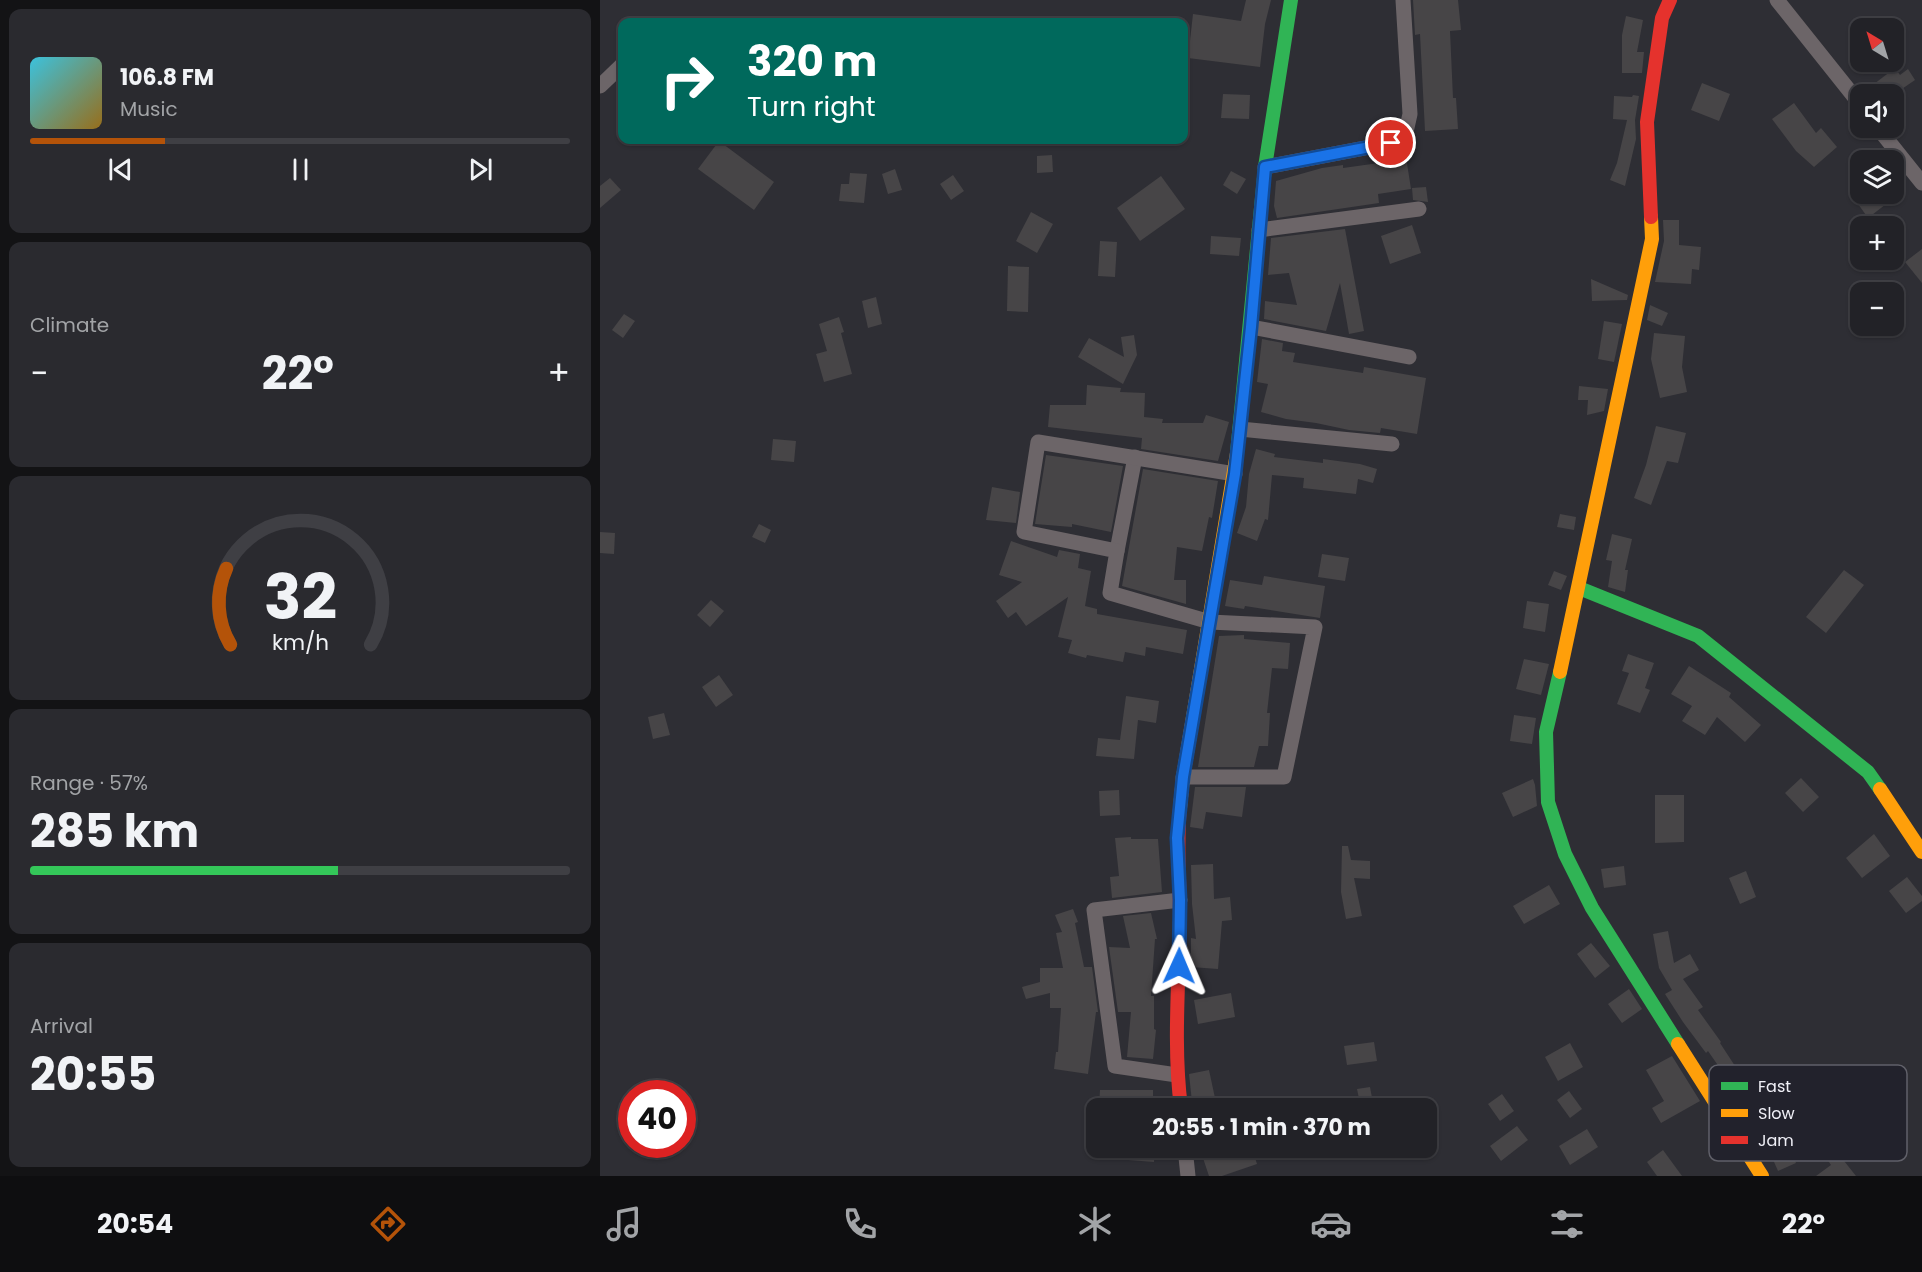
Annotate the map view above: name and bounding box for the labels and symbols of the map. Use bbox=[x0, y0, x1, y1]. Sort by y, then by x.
north arrow bbox=[1850, 18, 1904, 72]
pin bbox=[1365, 117, 1416, 168]
position arrow bbox=[1147, 934, 1211, 998]
legend bbox=[1709, 1065, 1907, 1161]
text: Fast bbox=[1758, 1075, 1791, 1098]
speed limit sign: 40 bbox=[618, 1080, 696, 1158]
text: Slow bbox=[1758, 1102, 1795, 1125]
text: Jam bbox=[1758, 1129, 1794, 1152]

